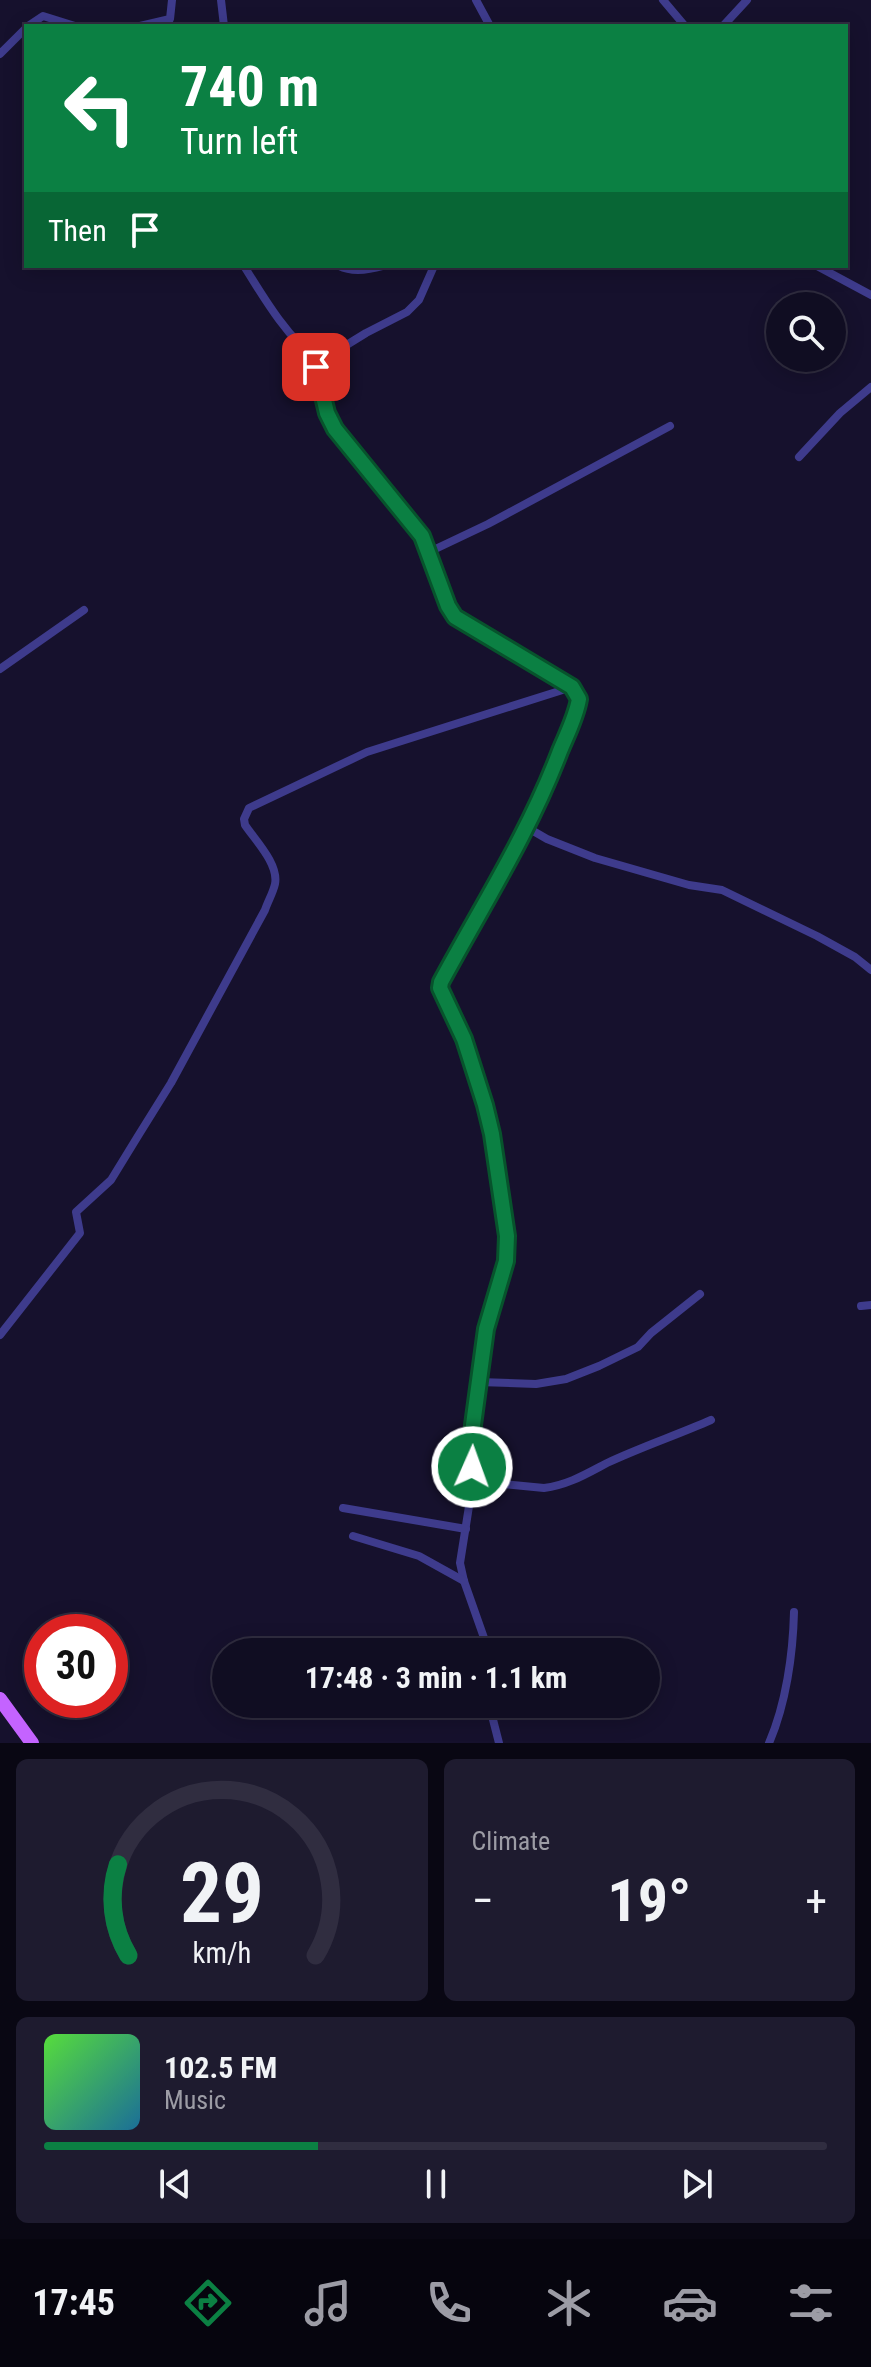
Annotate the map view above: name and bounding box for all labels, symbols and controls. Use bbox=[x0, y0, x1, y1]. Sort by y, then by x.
text: 740 m bbox=[180, 54, 319, 120]
icon: left bbox=[48, 56, 152, 160]
text: Turn left bbox=[180, 121, 298, 163]
icon: arrive bbox=[123, 208, 167, 252]
text: Then bbox=[48, 213, 107, 248]
map controls bbox=[766, 292, 846, 372]
button: search bbox=[766, 292, 846, 372]
pin bbox=[282, 333, 350, 401]
icon: arrive bbox=[294, 345, 338, 389]
position arrow bbox=[430, 1425, 514, 1509]
speed limit sign: 30 bbox=[24, 1614, 128, 1718]
text: 17:48 · 3 min · 1.1 km bbox=[305, 1660, 567, 1695]
text: Climate bbox=[472, 1826, 550, 1856]
text: 29 bbox=[180, 1845, 264, 1942]
text: 19° bbox=[607, 1865, 691, 1936]
text: − bbox=[472, 1875, 494, 1927]
text: + bbox=[805, 1875, 827, 1927]
text: km/h bbox=[192, 1936, 251, 1970]
text: 102.5 FM bbox=[164, 2050, 277, 2085]
text: Music bbox=[164, 2085, 226, 2115]
icon: previous bbox=[153, 2162, 197, 2206]
icon: pause bbox=[414, 2162, 458, 2206]
icon: next bbox=[675, 2162, 719, 2206]
icon: directions bbox=[180, 2275, 236, 2331]
icon: music bbox=[300, 2275, 356, 2331]
icon: phone bbox=[421, 2275, 477, 2331]
icon: climate bbox=[541, 2275, 597, 2331]
icon: car bbox=[662, 2275, 718, 2331]
icon: filters bbox=[783, 2275, 839, 2331]
text: 17:45 bbox=[32, 2282, 115, 2324]

